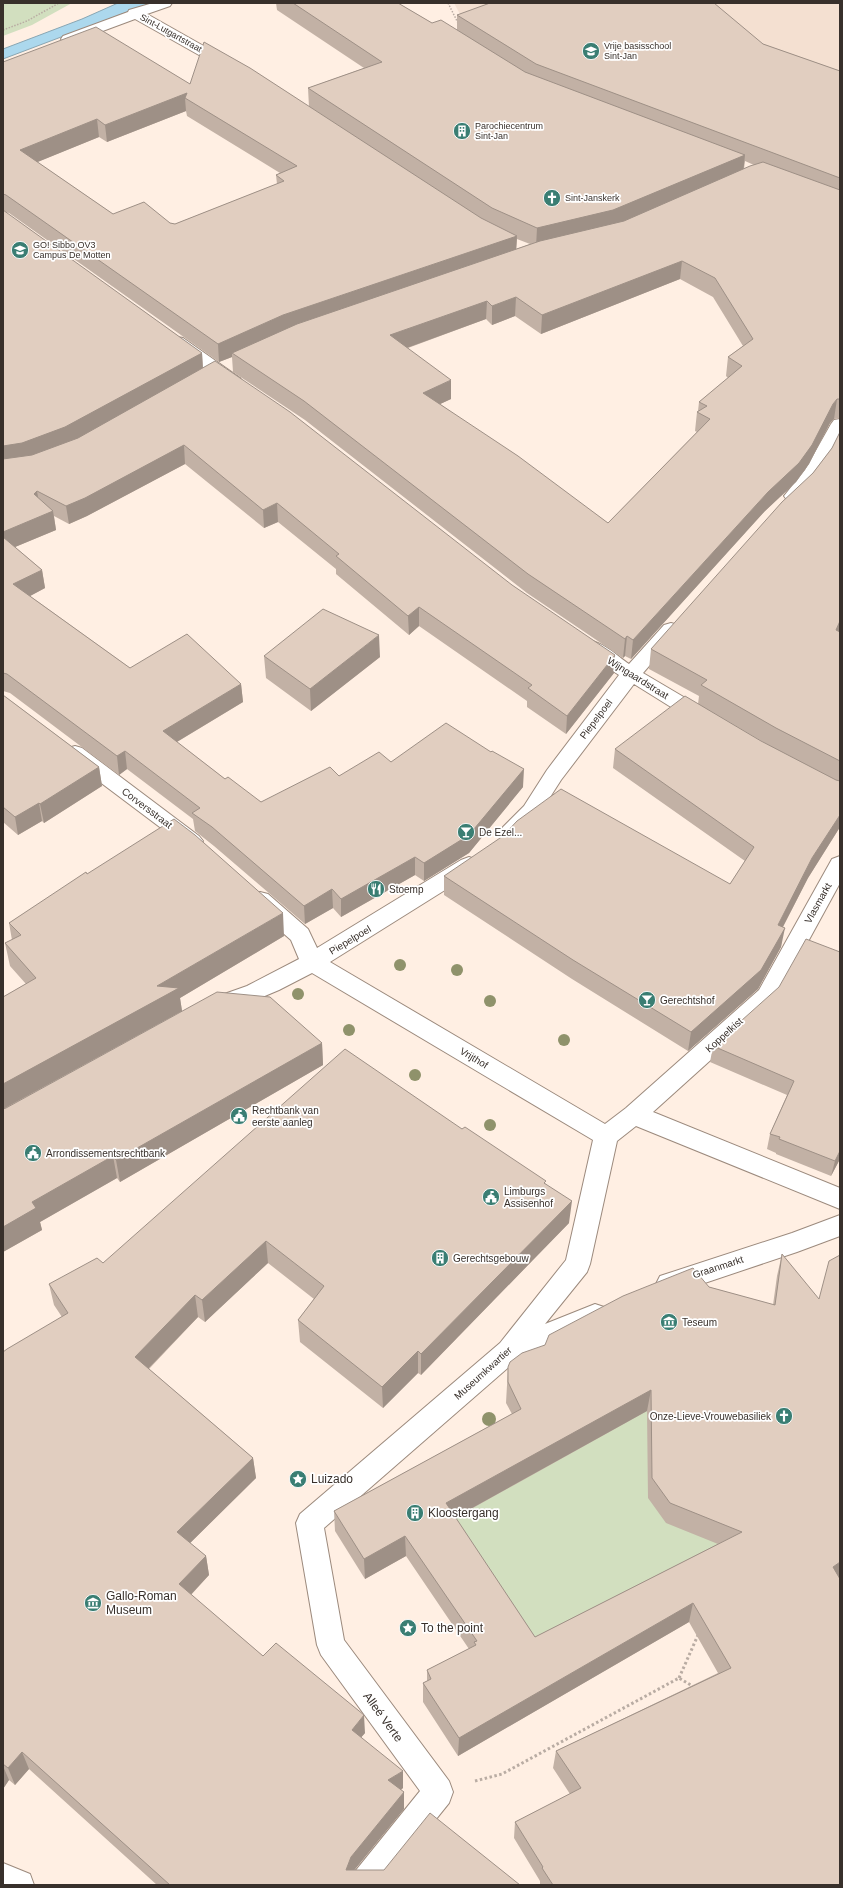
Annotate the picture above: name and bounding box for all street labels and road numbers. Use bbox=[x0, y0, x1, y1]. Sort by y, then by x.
street label: Sint-Lutgartstraat bbox=[138, 12, 204, 54]
street label: Wijngaardstraat bbox=[605, 655, 671, 701]
street label: Piepelpoel bbox=[578, 697, 614, 741]
street label: Corversstraat bbox=[120, 786, 174, 831]
street label: Vlasmarkt bbox=[802, 881, 834, 925]
street label: Piepelpoel bbox=[327, 923, 373, 957]
street label: Koppelkist bbox=[703, 1015, 745, 1055]
street label: Vrijthof bbox=[458, 1045, 490, 1071]
street label: Graanmarkt bbox=[691, 1254, 745, 1280]
street label: Museumkwartier bbox=[452, 1344, 514, 1402]
street label: Alleé Verte bbox=[360, 1689, 406, 1745]

